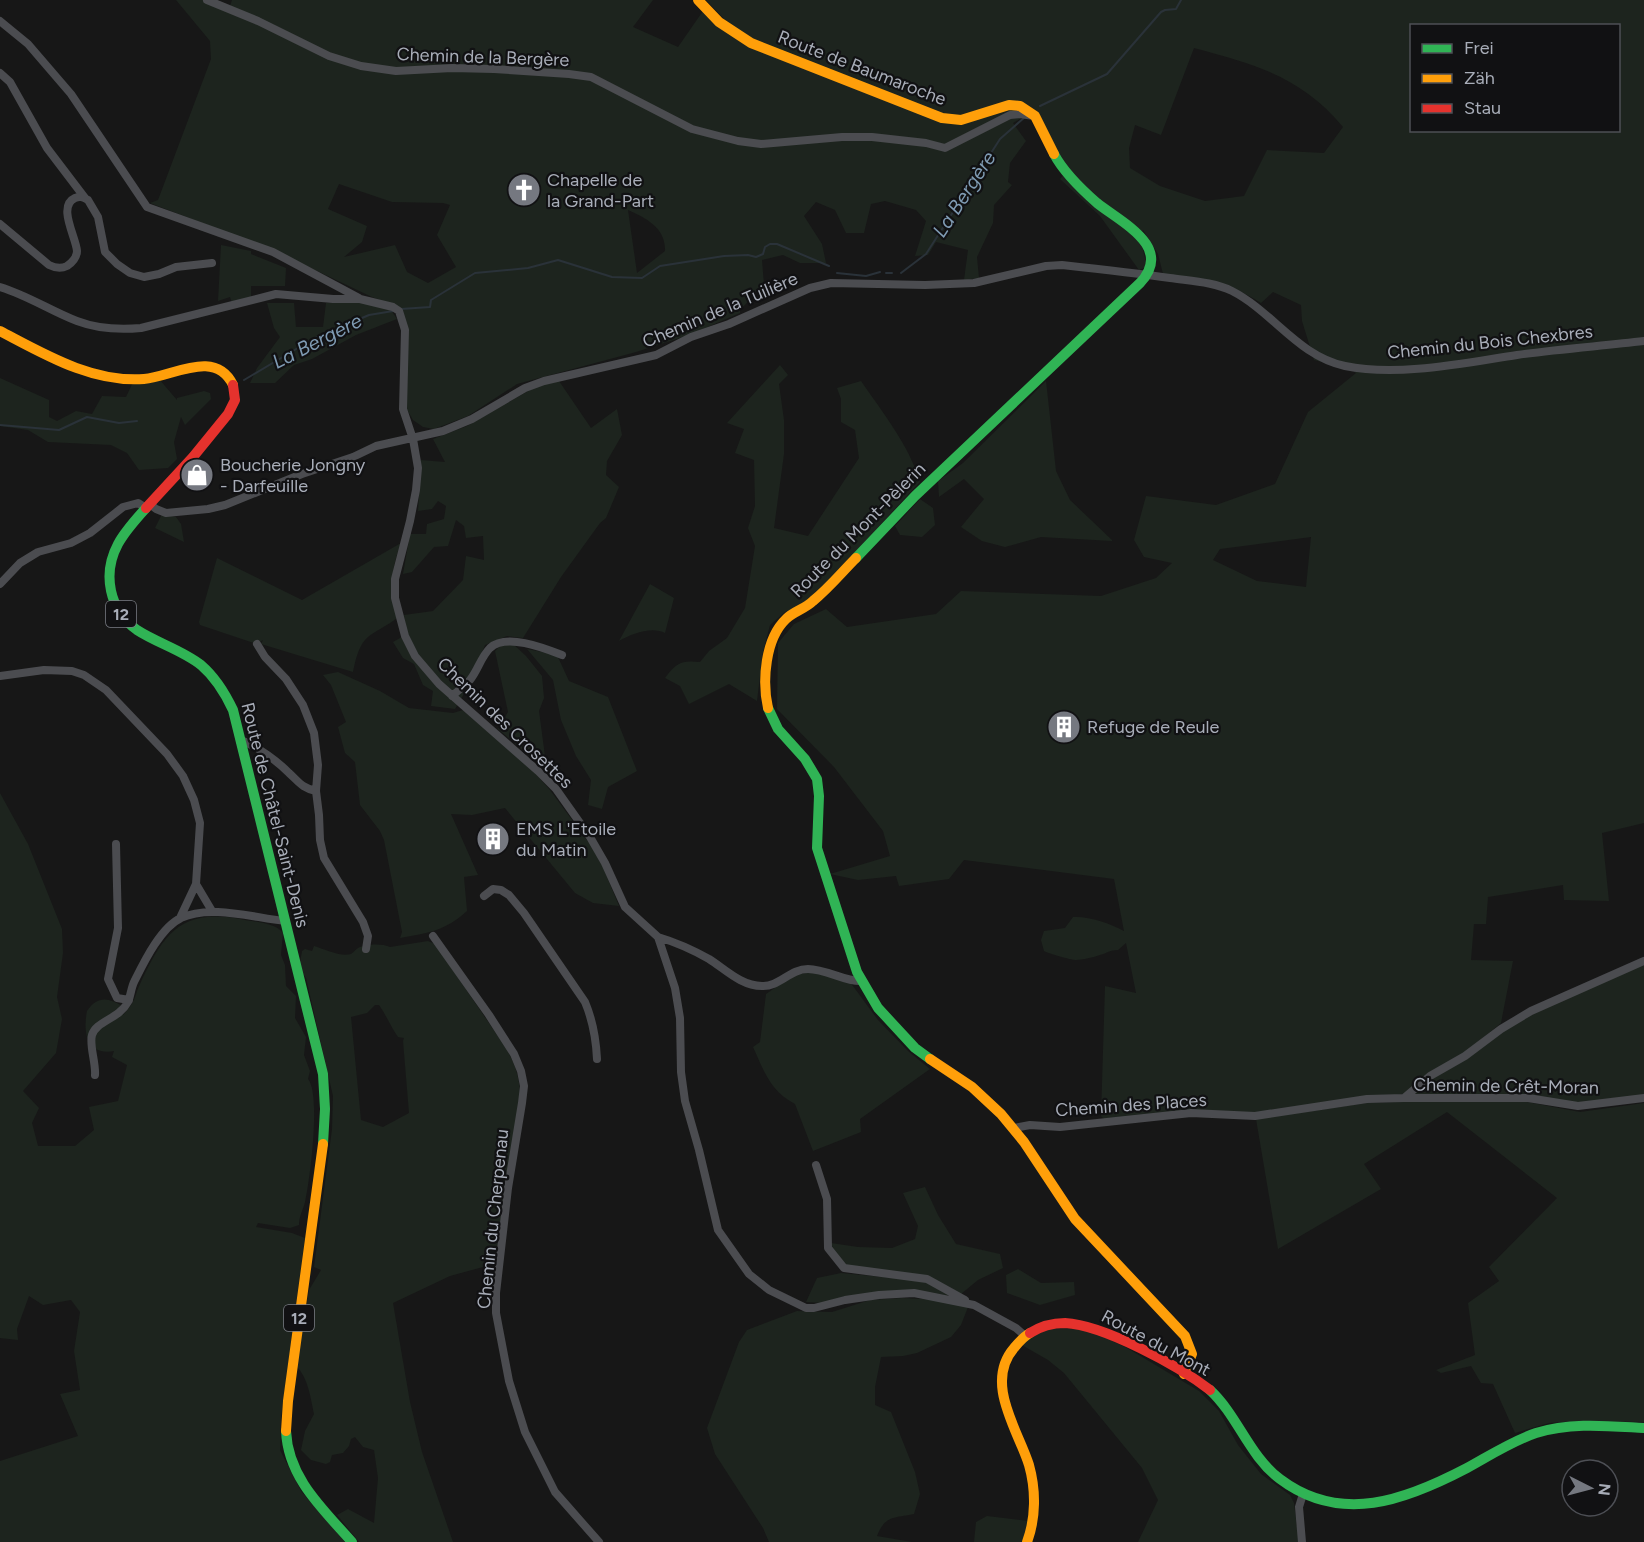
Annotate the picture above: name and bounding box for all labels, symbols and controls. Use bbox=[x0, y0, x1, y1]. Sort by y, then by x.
legend bbox=[1410, 24, 1620, 132]
street label: Route de Baumaroche bbox=[775, 26, 949, 110]
text: Frei bbox=[1464, 37, 1494, 59]
street label: Chemin de la Bergère bbox=[396, 43, 570, 71]
text: Zäh bbox=[1464, 67, 1495, 89]
text: Stau bbox=[1464, 97, 1501, 119]
water label: La Bergère bbox=[927, 147, 1001, 241]
place label: Chapelle de la Grand-Part bbox=[547, 169, 654, 212]
church icon: Chapelle de la Grand-Part bbox=[506, 172, 542, 208]
street label: Chemin de la Tuilière bbox=[639, 267, 801, 353]
water label: La Bergère bbox=[268, 308, 366, 374]
street label: Chemin du Bois Chexbres bbox=[1386, 320, 1594, 364]
place label: Boucherie Jongny - Darfeuille bbox=[220, 454, 366, 497]
shop icon: Boucherie Jongny - Darfeuille bbox=[179, 457, 215, 493]
street label: Route du Mont-Pèlerin bbox=[786, 458, 930, 602]
road number: 12 bbox=[106, 601, 136, 627]
street label: Chemin des Crosettes bbox=[433, 653, 577, 793]
street label: Route de Châtel-Saint-Denis bbox=[236, 700, 314, 930]
building icon: Refuge de Reule bbox=[1046, 709, 1082, 745]
place label: Refuge de Reule bbox=[1087, 716, 1220, 738]
place label: EMS L'Etoile du Matin bbox=[516, 818, 616, 861]
building icon: EMS L'Etoile du Matin bbox=[475, 821, 511, 857]
street label: Chemin de Crêt-Moran bbox=[1413, 1073, 1599, 1099]
street label: Chemin des Places bbox=[1055, 1089, 1207, 1121]
street label: Chemin du Cherpenau bbox=[473, 1128, 513, 1310]
road number: 12 bbox=[284, 1305, 314, 1331]
street label: Route du Mont bbox=[1098, 1305, 1214, 1381]
north arrow bbox=[1560, 1458, 1620, 1518]
text: N bbox=[1594, 1482, 1615, 1497]

